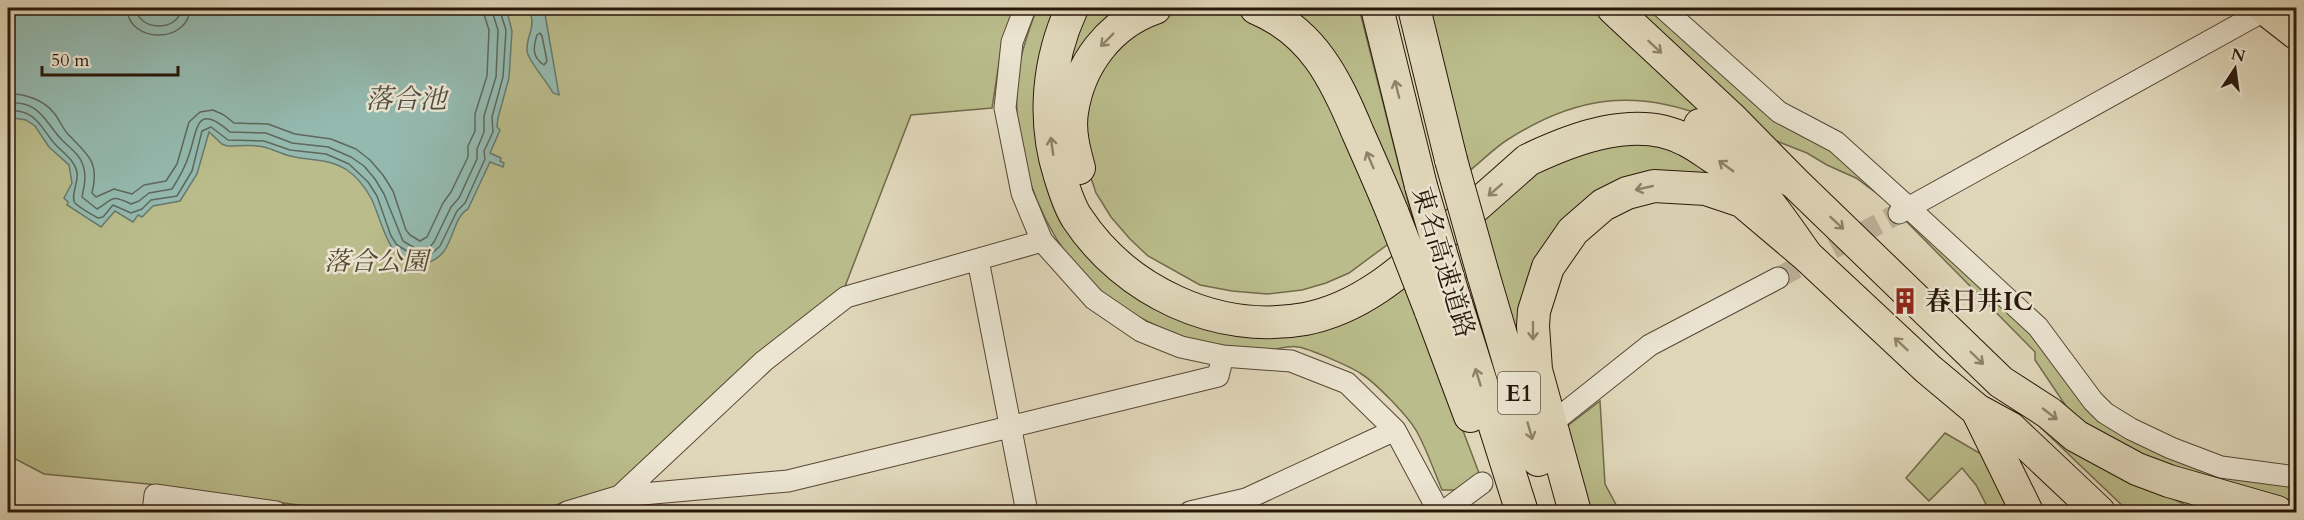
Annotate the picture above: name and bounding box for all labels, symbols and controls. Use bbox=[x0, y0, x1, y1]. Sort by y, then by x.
one-way arrow bbox=[1099, 32, 1114, 47]
scale bar bbox=[42, 39, 178, 77]
north arrow bbox=[2205, 39, 2265, 99]
one-way arrow bbox=[1648, 40, 1663, 54]
text: N bbox=[2229, 43, 2247, 68]
text: 50 m bbox=[51, 48, 90, 73]
one-way arrow bbox=[1391, 79, 1402, 99]
water label: 落合池 bbox=[366, 81, 449, 118]
one-way arrow bbox=[1047, 136, 1058, 156]
one-way arrow bbox=[1364, 151, 1375, 170]
one-way arrow bbox=[1719, 160, 1735, 172]
street label: 東名高速道路 bbox=[1404, 182, 1483, 342]
one-way arrow bbox=[1488, 183, 1503, 197]
one-way arrow bbox=[1635, 183, 1654, 195]
one-way arrow bbox=[1829, 216, 1844, 230]
park label: 落合公園 bbox=[324, 244, 432, 279]
place label: 春日井IC bbox=[1925, 284, 2033, 319]
building icon: 春日井IC bbox=[1890, 286, 1920, 316]
one-way arrow bbox=[1527, 321, 1539, 341]
one-way arrow bbox=[1894, 338, 1909, 352]
one-way arrow bbox=[1970, 351, 1985, 366]
one-way arrow bbox=[1472, 368, 1483, 387]
road number: E1 bbox=[1498, 372, 1540, 414]
one-way arrow bbox=[2042, 408, 2058, 421]
one-way arrow bbox=[1524, 421, 1536, 440]

